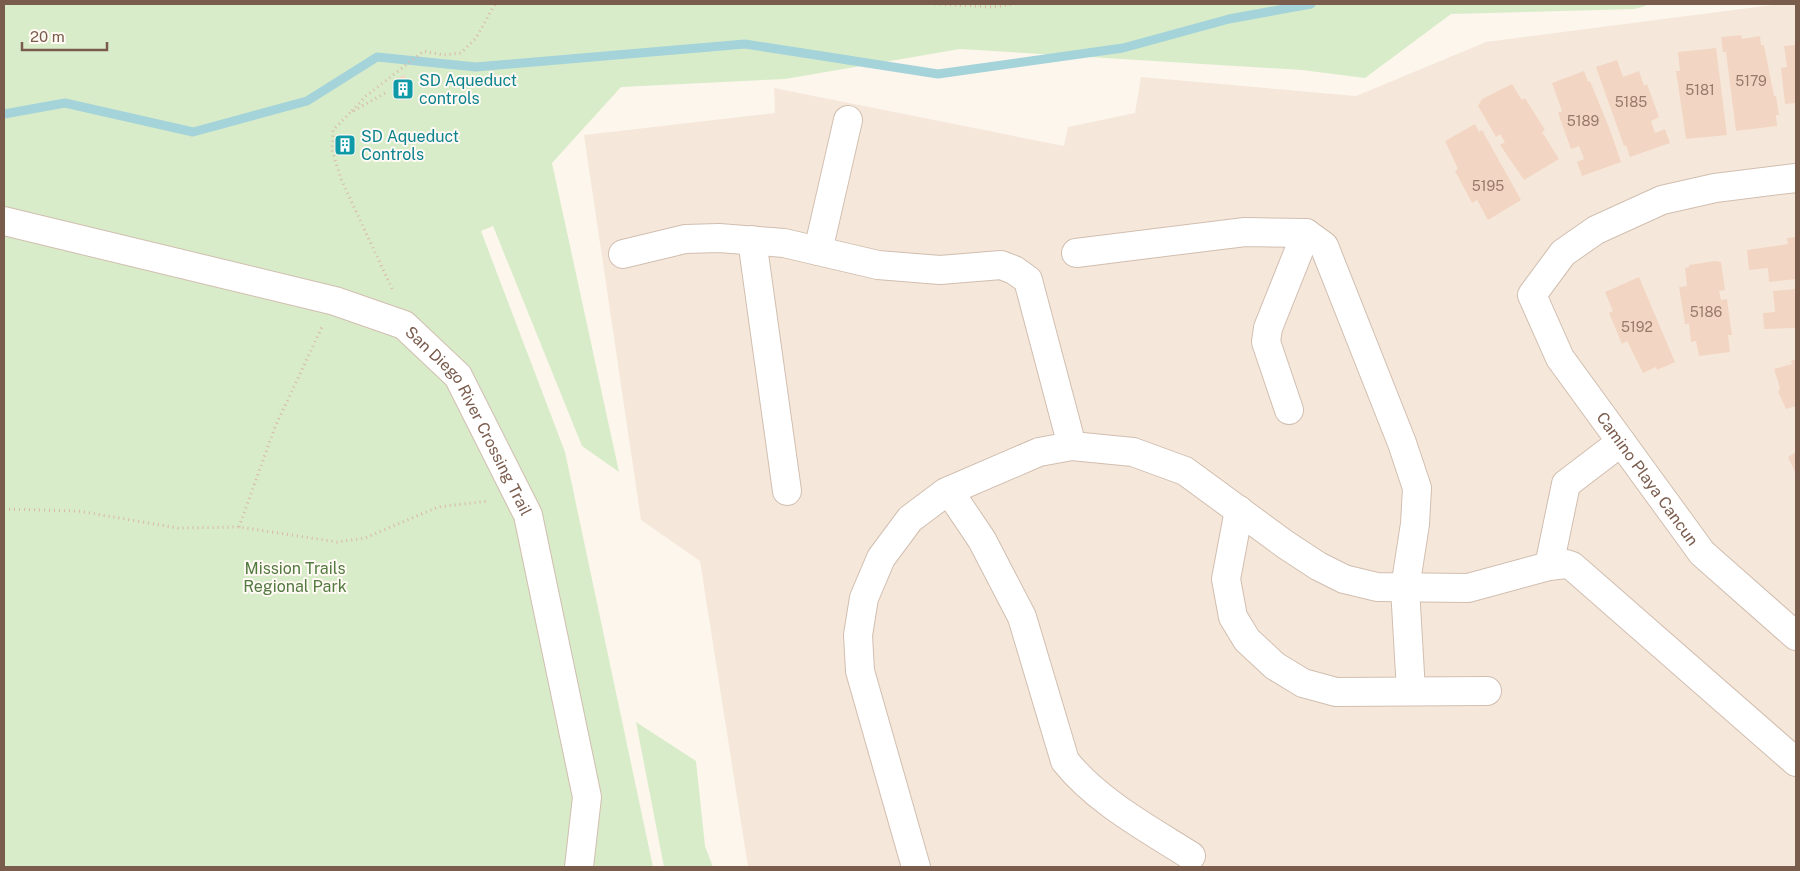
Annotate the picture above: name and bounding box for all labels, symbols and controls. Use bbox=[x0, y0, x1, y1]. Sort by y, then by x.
scale bar bbox=[22, 20, 108, 52]
text: 20 m bbox=[30, 28, 65, 45]
place label: SD Aqueduct controls bbox=[419, 71, 517, 108]
house number: 5179 bbox=[1735, 73, 1767, 89]
building icon: SD Aqueduct controls bbox=[391, 77, 415, 101]
house number: 5181 bbox=[1685, 82, 1715, 98]
house number: 5185 bbox=[1615, 94, 1647, 110]
house number: 5189 bbox=[1567, 113, 1599, 129]
place label: SD Aqueduct Controls bbox=[361, 127, 459, 164]
building icon: SD Aqueduct Controls bbox=[333, 133, 357, 157]
house number: 5195 bbox=[1472, 178, 1504, 194]
house number: 5186 bbox=[1690, 304, 1722, 320]
house number: 5192 bbox=[1621, 319, 1653, 335]
street label: San Diego River Crossing Trail bbox=[402, 322, 536, 519]
street label: Camino Playa Cancun bbox=[1593, 408, 1703, 549]
park label: Mission Trails Regional Park bbox=[243, 559, 347, 596]

